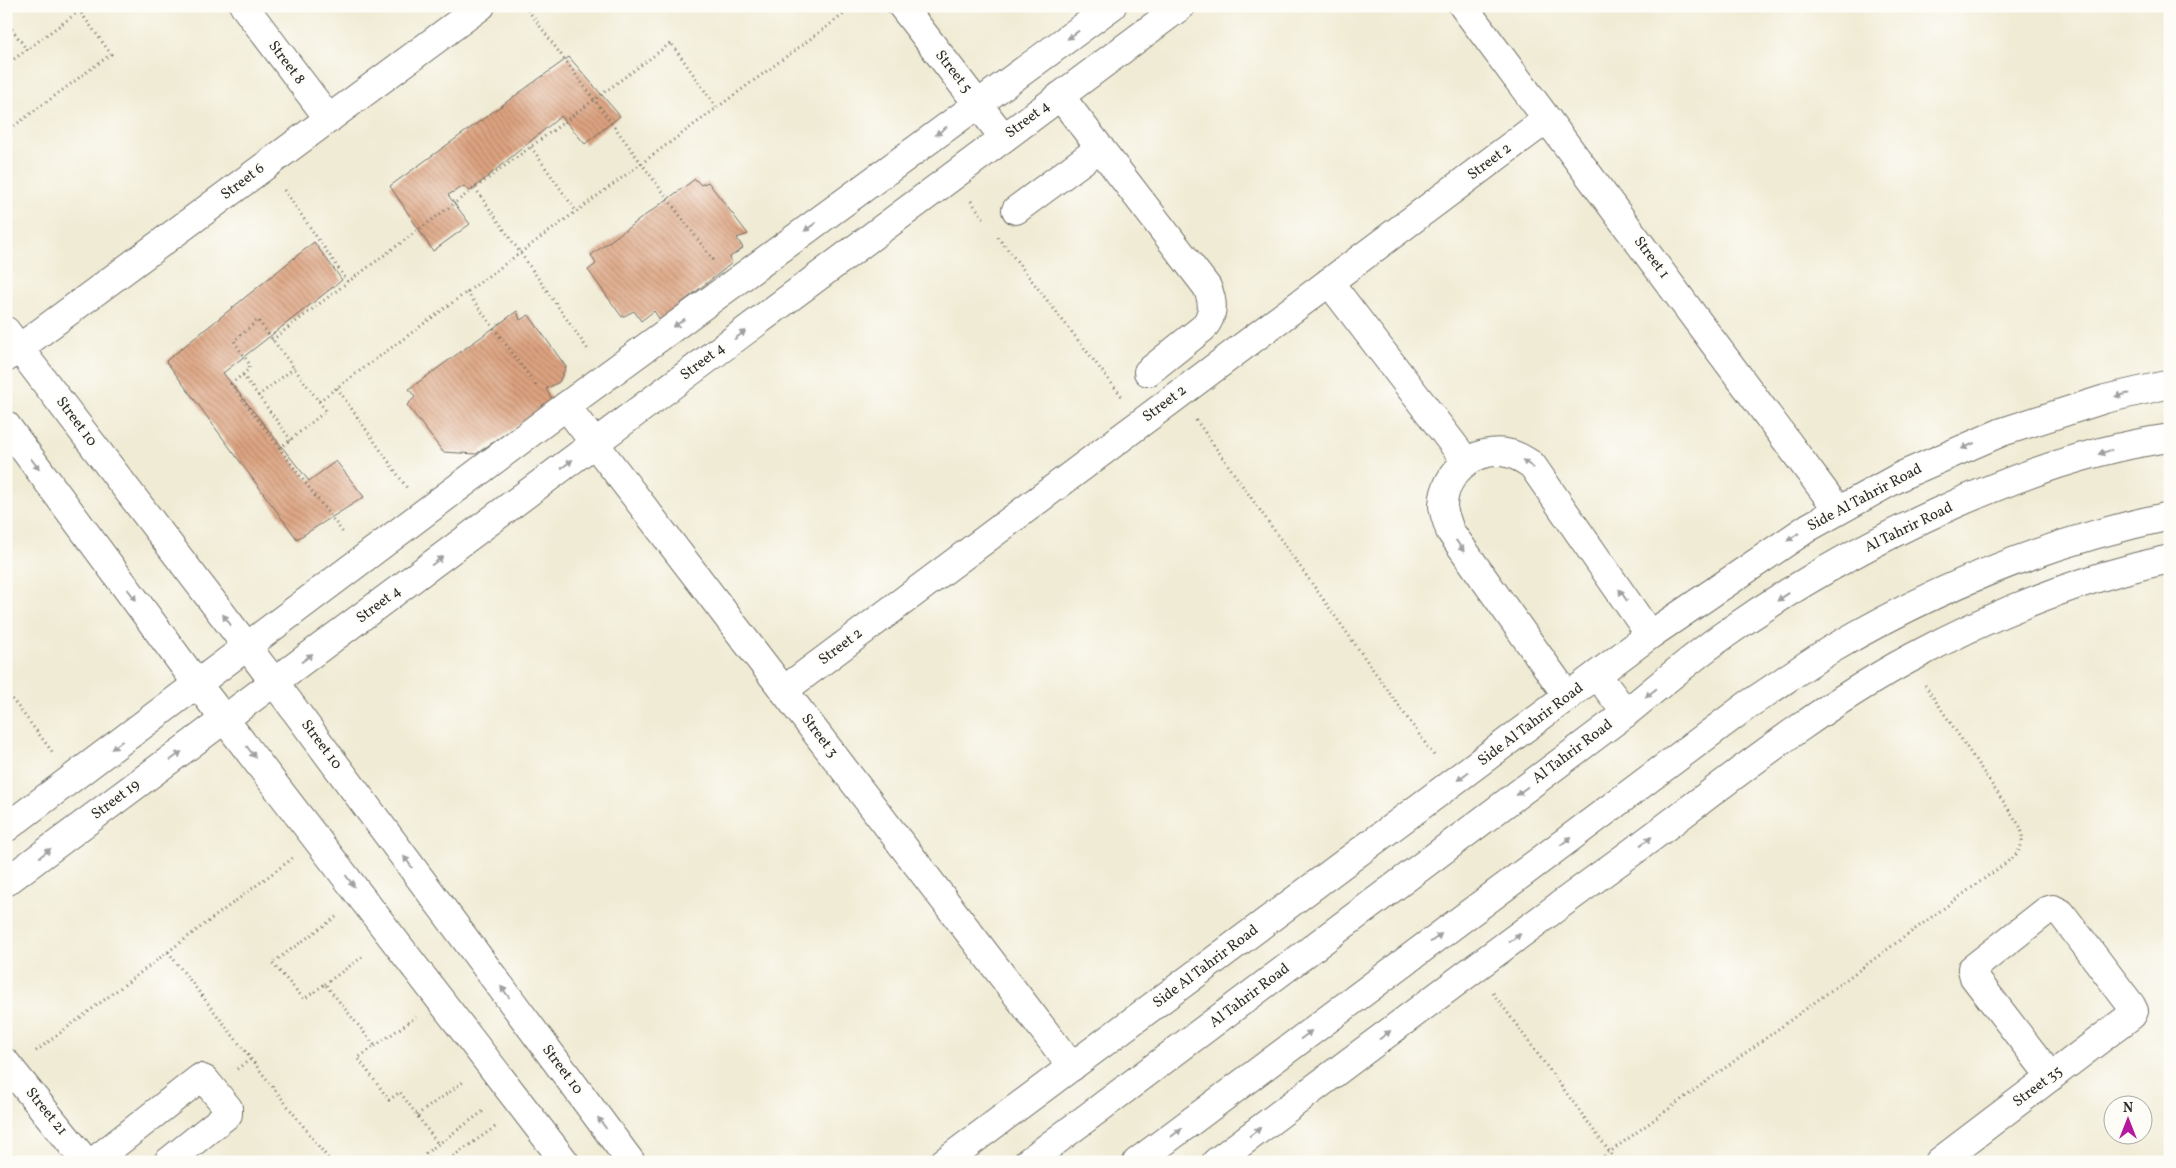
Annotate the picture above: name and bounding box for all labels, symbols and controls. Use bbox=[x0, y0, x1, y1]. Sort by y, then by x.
one-way arrow bbox=[1066, 30, 1080, 40]
street label: Street 8 bbox=[263, 37, 309, 89]
street label: Street 5 bbox=[929, 46, 977, 98]
street label: Street 4 bbox=[1001, 96, 1055, 144]
one-way arrow bbox=[935, 125, 948, 135]
street label: Street 2 bbox=[1464, 138, 1516, 186]
street label: Street 6 bbox=[217, 159, 269, 205]
one-way arrow bbox=[804, 221, 817, 232]
street label: Street 1 bbox=[1628, 232, 1674, 284]
one-way arrow bbox=[673, 317, 686, 328]
one-way arrow bbox=[733, 330, 747, 340]
street label: Street 4 bbox=[676, 338, 730, 386]
street label: Street 2 bbox=[1139, 380, 1191, 428]
one-way arrow bbox=[2115, 391, 2130, 399]
street label: Street 10 bbox=[50, 393, 102, 451]
one-way arrow bbox=[1961, 443, 1975, 451]
one-way arrow bbox=[2097, 448, 2112, 456]
one-way arrow bbox=[30, 457, 40, 471]
one-way arrow bbox=[560, 459, 574, 469]
one-way arrow bbox=[1521, 459, 1535, 469]
street label: Side Al Tahrir Road bbox=[1804, 460, 1926, 536]
street label: Al Tahrir Road bbox=[1862, 499, 1956, 557]
one-way arrow bbox=[1787, 533, 1800, 542]
one-way arrow bbox=[1455, 539, 1465, 553]
one-way arrow bbox=[430, 556, 444, 566]
street label: Street 4 bbox=[352, 581, 406, 629]
one-way arrow bbox=[127, 588, 137, 602]
one-way arrow bbox=[1618, 588, 1628, 602]
one-way arrow bbox=[1776, 593, 1789, 602]
one-way arrow bbox=[221, 614, 232, 627]
street label: Street 2 bbox=[815, 623, 867, 671]
one-way arrow bbox=[300, 653, 314, 663]
street label: Side Al Tahrir Road bbox=[1475, 679, 1587, 771]
one-way arrow bbox=[1645, 687, 1658, 698]
street label: Street 3 bbox=[796, 710, 842, 762]
street label: Street 10 bbox=[295, 716, 347, 774]
street label: Al Tahrir Road bbox=[1529, 716, 1617, 788]
one-way arrow bbox=[110, 740, 124, 750]
one-way arrow bbox=[246, 745, 257, 758]
one-way arrow bbox=[169, 751, 183, 761]
one-way arrow bbox=[1457, 770, 1470, 781]
street label: Street 19 bbox=[87, 775, 145, 825]
one-way arrow bbox=[1515, 786, 1529, 796]
one-way arrow bbox=[1559, 835, 1572, 846]
one-way arrow bbox=[1639, 836, 1652, 847]
one-way arrow bbox=[38, 848, 52, 858]
one-way arrow bbox=[403, 855, 413, 869]
one-way arrow bbox=[345, 874, 355, 888]
street label: Side Al Tahrir Road bbox=[1150, 921, 1262, 1013]
one-way arrow bbox=[1508, 932, 1521, 943]
one-way arrow bbox=[1429, 933, 1443, 943]
street label: Al Tahrir Road bbox=[1206, 960, 1294, 1032]
one-way arrow bbox=[500, 985, 510, 999]
one-way arrow bbox=[1299, 1030, 1313, 1040]
one-way arrow bbox=[1378, 1030, 1392, 1040]
street label: Street 10 bbox=[536, 1041, 588, 1099]
street label: Street 35 bbox=[2009, 1061, 2067, 1113]
street label: Street 21 bbox=[20, 1084, 72, 1140]
north arrow bbox=[2104, 1096, 2154, 1146]
text: N bbox=[2123, 1099, 2133, 1118]
one-way arrow bbox=[597, 1116, 607, 1130]
one-way arrow bbox=[1169, 1127, 1182, 1138]
one-way arrow bbox=[1248, 1127, 1261, 1138]

